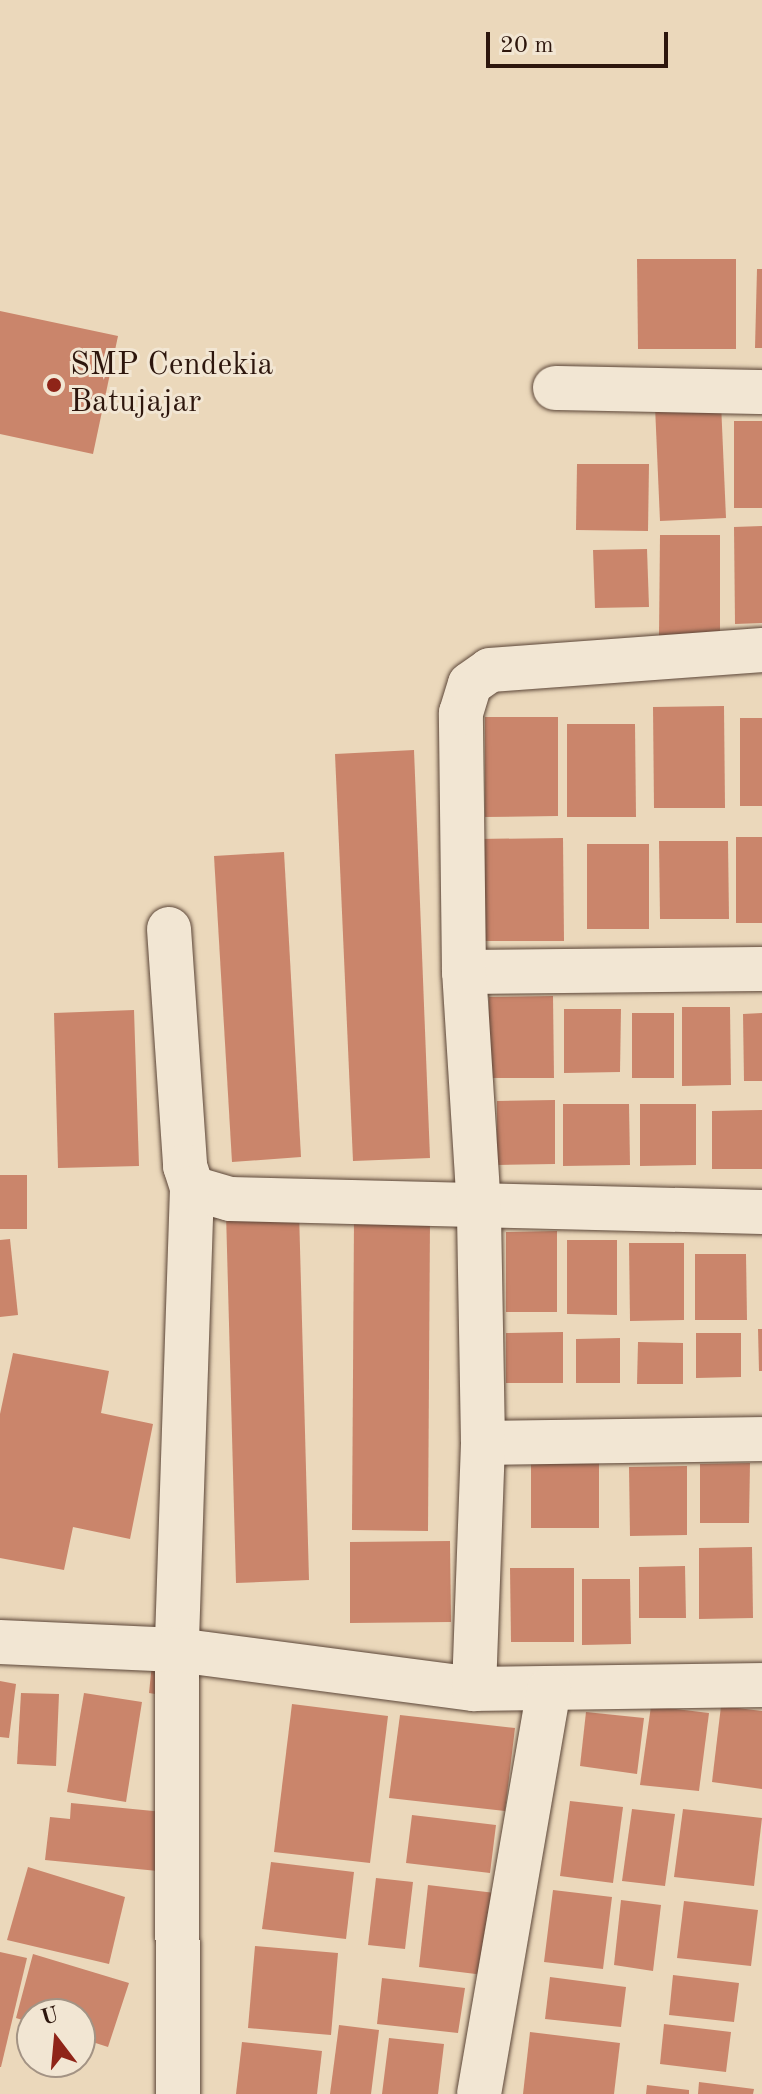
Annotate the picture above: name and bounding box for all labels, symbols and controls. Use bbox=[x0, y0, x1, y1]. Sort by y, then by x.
scale bar bbox=[490, 16, 672, 66]
text: 20 m bbox=[500, 34, 554, 58]
place label: SMP Cendekia Batujajar bbox=[70, 348, 273, 423]
marker: SMP Cendekia Batujajar bbox=[45, 376, 63, 394]
north arrow bbox=[16, 1998, 96, 2078]
text: U bbox=[39, 2004, 61, 2030]

